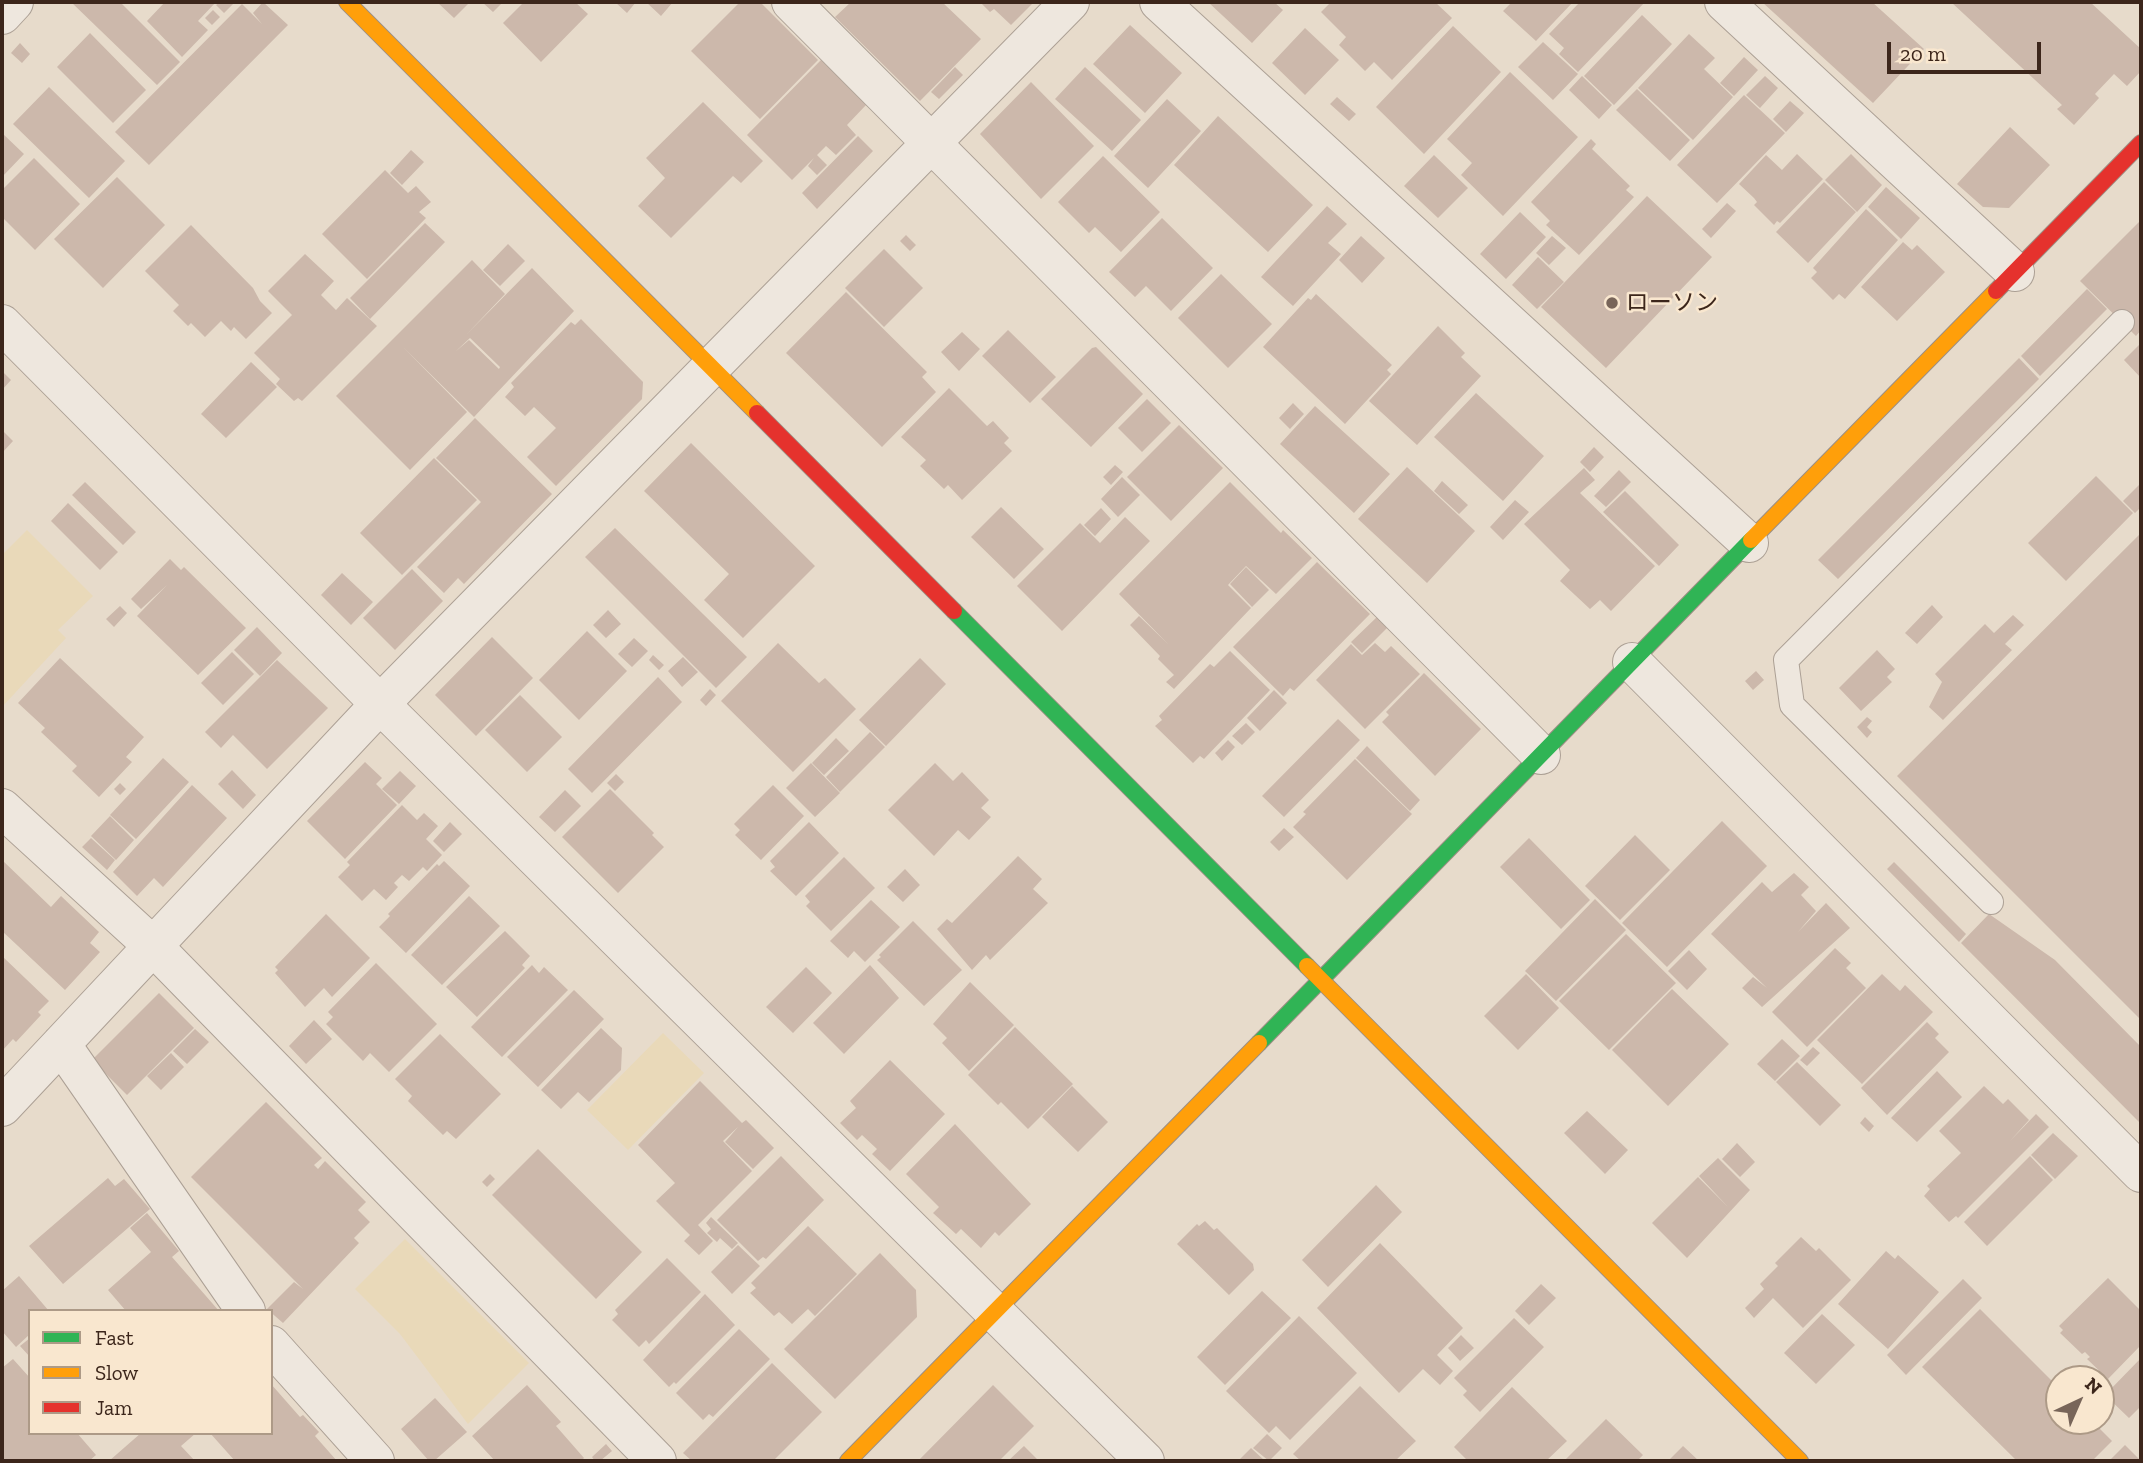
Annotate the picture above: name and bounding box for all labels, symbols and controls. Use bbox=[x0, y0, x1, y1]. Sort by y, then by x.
scale bar bbox=[1891, 28, 2045, 72]
text: 20 m bbox=[1900, 41, 1946, 66]
place label: ローソン bbox=[1626, 289, 1718, 317]
marker: ローソン bbox=[1604, 295, 1620, 311]
legend bbox=[28, 1309, 273, 1435]
text: Fast bbox=[95, 1325, 134, 1350]
text: Slow bbox=[95, 1360, 138, 1385]
north arrow bbox=[2045, 1365, 2115, 1435]
text: N bbox=[2080, 1373, 2107, 1399]
text: Jam bbox=[95, 1395, 132, 1420]

